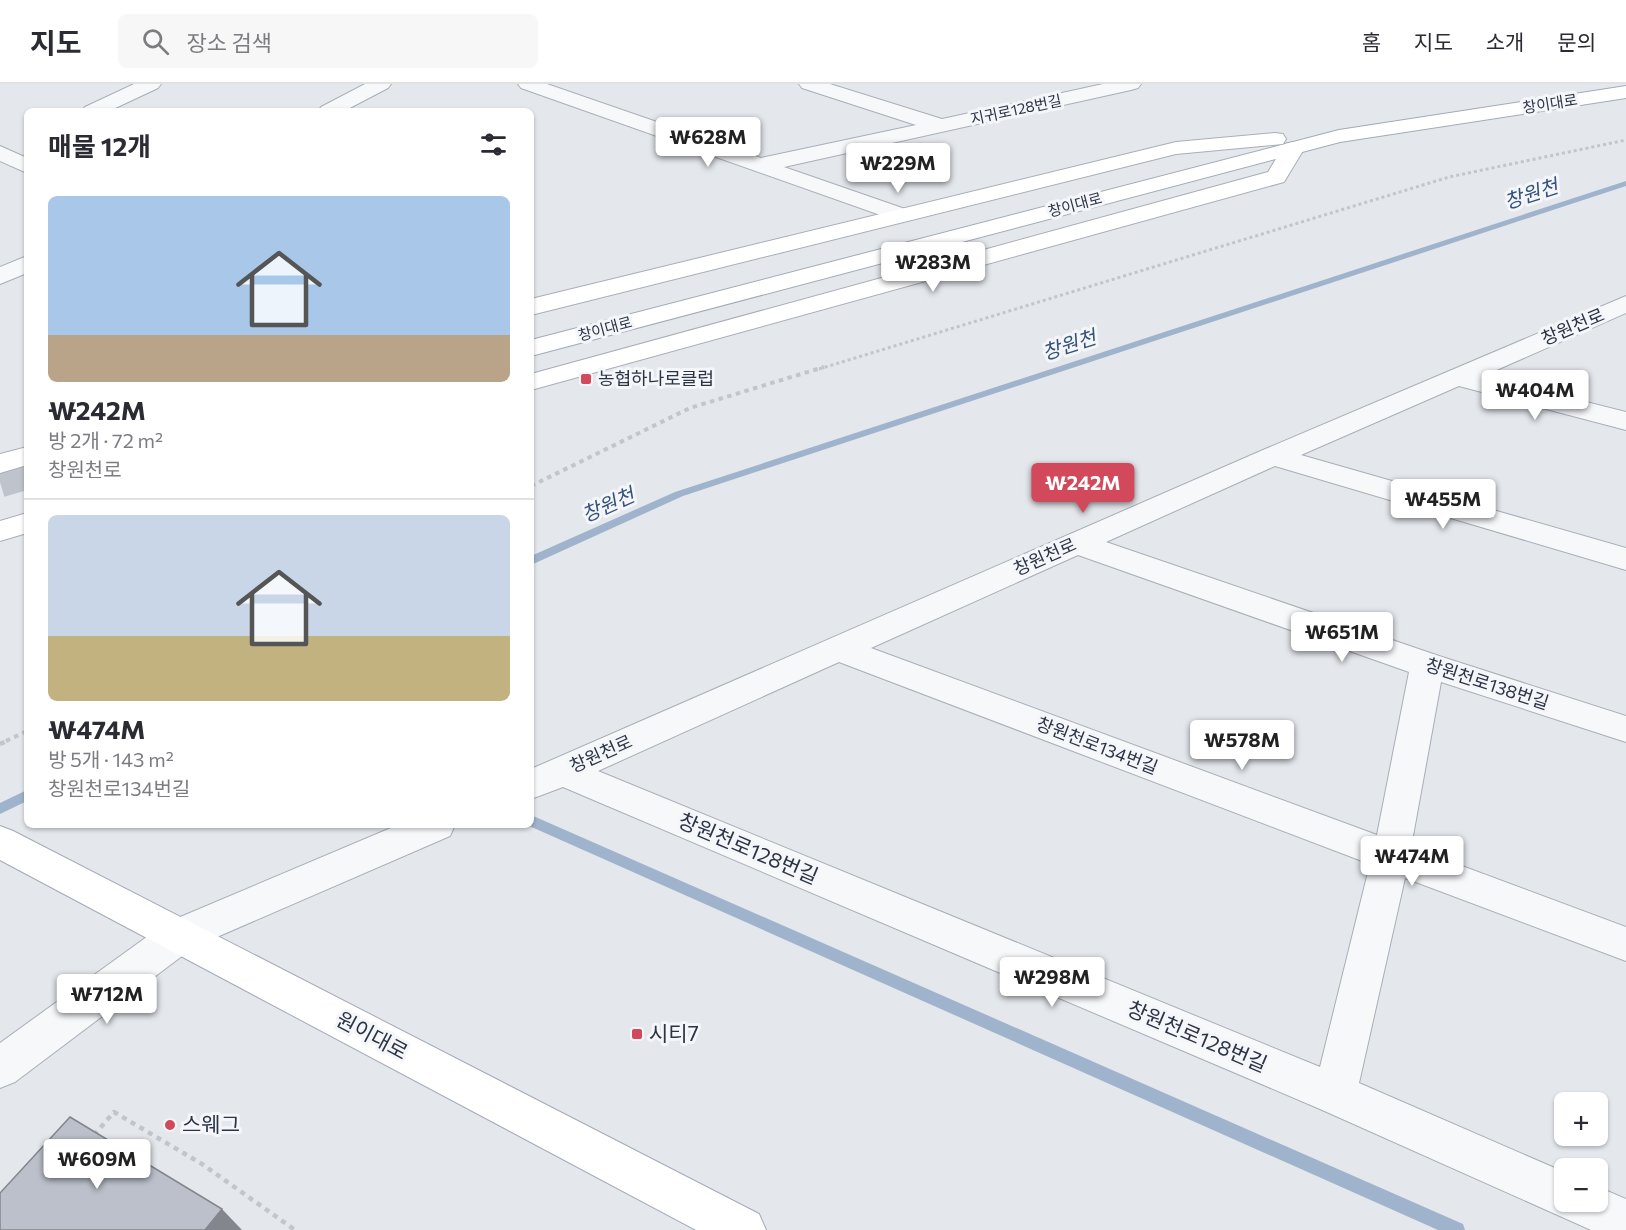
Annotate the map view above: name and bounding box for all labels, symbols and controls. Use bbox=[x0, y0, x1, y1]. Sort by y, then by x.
search box bbox=[118, 14, 538, 68]
text: 지도 bbox=[30, 25, 82, 59]
icon: search bbox=[139, 25, 172, 58]
text: 장소 검색 bbox=[187, 29, 272, 56]
text: 홈 bbox=[1362, 29, 1381, 54]
text: 지도 bbox=[1414, 29, 1453, 54]
text: 소개 bbox=[1486, 29, 1524, 54]
text: 문의 bbox=[1557, 29, 1596, 54]
street label: 창이대로 bbox=[1521, 90, 1579, 116]
street label: 지귀로128번길 bbox=[969, 91, 1063, 127]
pin: ₩628M bbox=[666, 117, 750, 168]
text: ₩628M bbox=[670, 124, 746, 148]
icon: filters bbox=[477, 128, 510, 161]
text: 매물 12개 bbox=[48, 130, 151, 161]
pin: ₩229M bbox=[856, 143, 940, 194]
text: ₩229M bbox=[860, 150, 936, 174]
water label: 창원천 bbox=[1501, 172, 1563, 213]
street label: 창이대로 bbox=[1046, 188, 1104, 220]
icon: home bbox=[225, 235, 333, 343]
pin: ₩283M bbox=[891, 242, 975, 293]
text: ₩283M bbox=[895, 249, 971, 273]
street label: 창원천로 bbox=[1538, 303, 1607, 349]
street label: 창이대로 bbox=[576, 312, 634, 344]
water label: 창원천 bbox=[1039, 323, 1101, 364]
place label: 농협하나로클럽 bbox=[598, 367, 714, 389]
pin: ₩404M bbox=[1493, 370, 1577, 421]
marker: 농협하나로클럽 bbox=[579, 372, 593, 386]
text: ₩404M bbox=[1496, 377, 1574, 401]
text: ₩242M bbox=[48, 394, 146, 425]
text: 방 2개 · 72 m² bbox=[48, 428, 163, 452]
text: 창원천로 bbox=[48, 457, 122, 481]
pin: ₩242M bbox=[1041, 463, 1125, 514]
text: ₩242M bbox=[1045, 470, 1121, 494]
pin: ₩455M bbox=[1401, 479, 1485, 530]
water label: 창원천 bbox=[577, 481, 640, 526]
text: ₩455M bbox=[1405, 486, 1481, 510]
street label: 창원천로 bbox=[1010, 533, 1079, 580]
icon: home bbox=[225, 554, 333, 662]
pin: ₩651M bbox=[1300, 612, 1384, 663]
text: ₩651M bbox=[1305, 619, 1379, 643]
street label: 창원천로138번길 bbox=[1423, 653, 1552, 713]
street label: 창원천로134번길 bbox=[1034, 712, 1161, 778]
text: ₩474M bbox=[48, 713, 145, 744]
pin: ₩578M bbox=[1200, 720, 1284, 771]
text: ₩578M bbox=[1204, 727, 1280, 751]
street label: 창원천로 bbox=[566, 730, 635, 777]
text: 방 5개 · 143 m² bbox=[48, 747, 174, 771]
text: 창원천로134번길 bbox=[48, 776, 190, 800]
street label: 창원천로128번길 bbox=[675, 807, 822, 888]
pin: ₩474M bbox=[1370, 836, 1454, 887]
text: ₩474M bbox=[1375, 843, 1449, 867]
pin: ₩298M bbox=[1010, 957, 1094, 1008]
text: ₩298M bbox=[1014, 964, 1090, 988]
pin: ₩712M bbox=[65, 974, 149, 1025]
text: ₩712M bbox=[71, 981, 143, 1005]
street label: 창원천로128번길 bbox=[1124, 995, 1271, 1076]
street label: 원이대로 bbox=[333, 1005, 413, 1064]
place label: 시티7 bbox=[649, 1020, 699, 1045]
marker: 시티7 bbox=[630, 1027, 644, 1041]
map controls bbox=[1554, 1092, 1608, 1212]
button: + bbox=[1554, 1092, 1608, 1146]
place label: 스웨그 bbox=[182, 1111, 240, 1136]
marker: 스웨그 bbox=[163, 1118, 177, 1132]
pin: ₩609M bbox=[55, 1139, 139, 1190]
text: ₩609M bbox=[57, 1146, 137, 1170]
button: − bbox=[1554, 1158, 1608, 1212]

